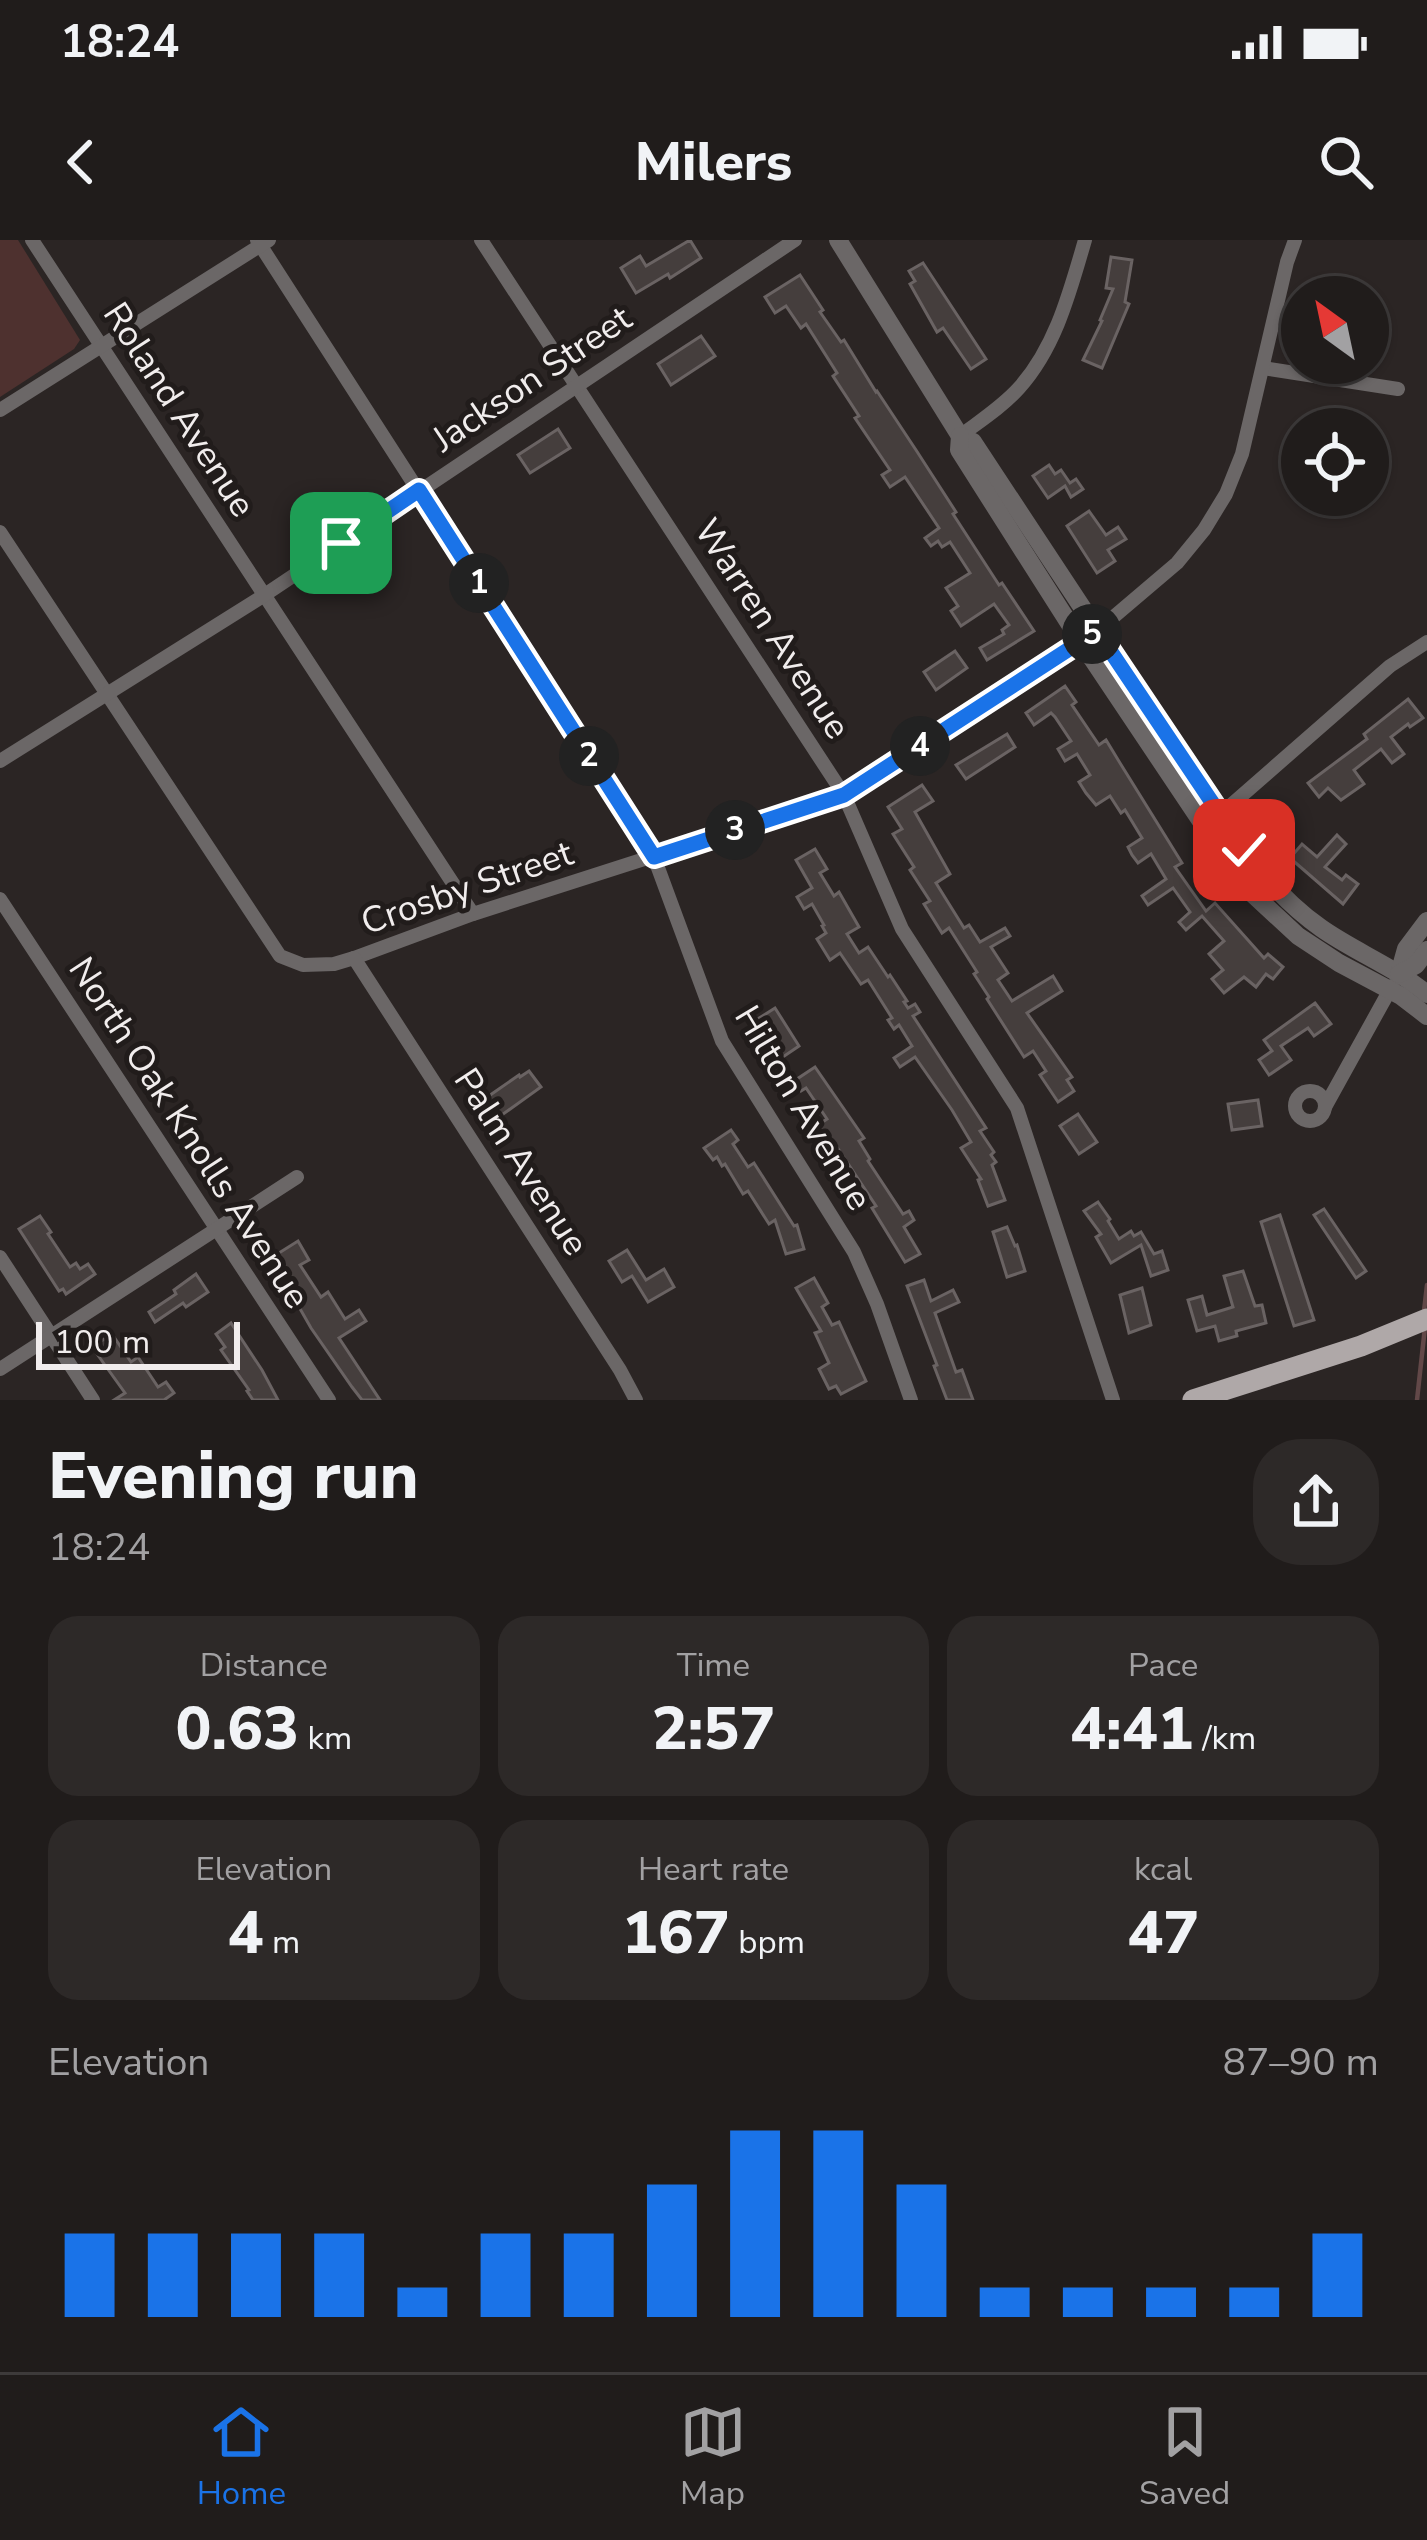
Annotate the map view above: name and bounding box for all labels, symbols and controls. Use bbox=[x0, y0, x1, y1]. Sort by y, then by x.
text: 18:24 bbox=[60, 12, 179, 73]
text: Milers bbox=[635, 125, 792, 199]
icon: back bbox=[48, 129, 114, 195]
icon: search bbox=[1313, 129, 1379, 195]
north arrow bbox=[1281, 276, 1389, 384]
map controls bbox=[1281, 276, 1389, 516]
street label: Roland Avenue bbox=[91, 293, 267, 527]
street label: Jackson Street bbox=[422, 294, 642, 464]
button: locate bbox=[1281, 408, 1389, 516]
pin bbox=[290, 492, 392, 594]
street label: Warren Avenue bbox=[682, 509, 862, 749]
icon: arrive bbox=[308, 510, 374, 576]
pin: 1 bbox=[449, 553, 509, 613]
text: 1 bbox=[469, 560, 489, 605]
pin: 5 bbox=[1062, 604, 1122, 664]
text: 5 bbox=[1082, 611, 1102, 656]
pin: 4 bbox=[890, 716, 950, 776]
text: 4 bbox=[910, 723, 930, 768]
pin: 2 bbox=[559, 726, 619, 786]
text: 2 bbox=[579, 733, 599, 778]
pin bbox=[1193, 799, 1295, 901]
pin: 3 bbox=[705, 800, 765, 860]
text: 3 bbox=[725, 807, 745, 852]
icon: check bbox=[1211, 817, 1277, 883]
street label: Crosby Street bbox=[355, 829, 580, 947]
street label: North Oak Knolls Avenue bbox=[57, 948, 321, 1318]
street label: Hilton Avenue bbox=[723, 996, 883, 1220]
street label: Palm Avenue bbox=[442, 1059, 600, 1265]
scale bar bbox=[36, 1316, 240, 1369]
text: 100 m bbox=[54, 1320, 150, 1365]
text: Evening run bbox=[48, 1431, 419, 1521]
button: share bbox=[1253, 1439, 1379, 1565]
text: 18:24 bbox=[48, 1521, 151, 1574]
text: Distance bbox=[200, 1643, 328, 1688]
text: Time bbox=[677, 1643, 750, 1688]
text: Pace bbox=[1128, 1643, 1198, 1688]
text: 0.63 bbox=[175, 1688, 299, 1770]
text: 2:57 bbox=[652, 1688, 775, 1770]
text: 4:41 bbox=[1070, 1688, 1194, 1770]
text: km bbox=[299, 1716, 352, 1761]
text: /km bbox=[1194, 1716, 1256, 1761]
text: Elevation bbox=[196, 1847, 332, 1892]
text: Heart rate bbox=[638, 1847, 789, 1892]
text: kcal bbox=[1134, 1847, 1192, 1892]
text: 4 bbox=[227, 1892, 263, 1974]
text: 167 bbox=[622, 1892, 730, 1974]
text: 47 bbox=[1127, 1892, 1199, 1974]
text: m bbox=[263, 1920, 300, 1965]
text: bpm bbox=[730, 1920, 805, 1965]
text: Elevation bbox=[48, 2036, 209, 2089]
text: 87–90 m bbox=[1222, 2036, 1379, 2089]
tab: Home bbox=[197, 2399, 286, 2516]
tab: Map bbox=[680, 2399, 746, 2516]
tab: Saved bbox=[1139, 2399, 1230, 2516]

